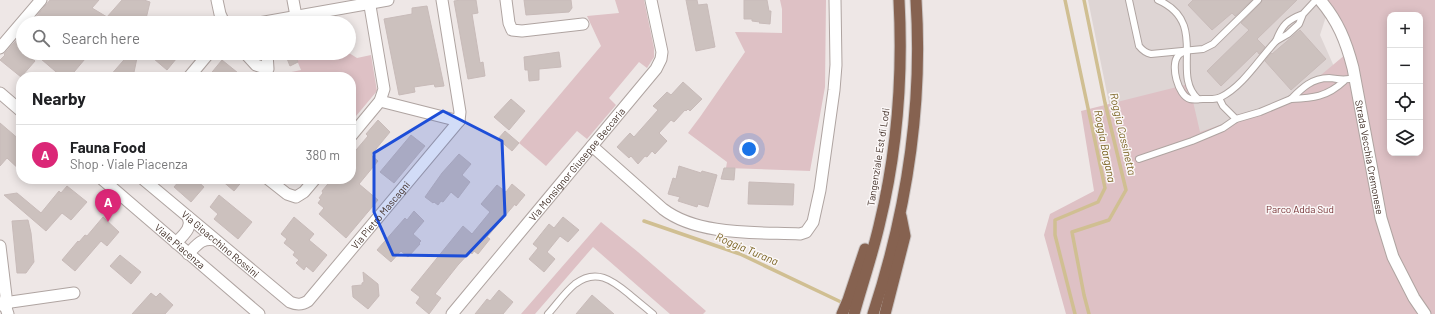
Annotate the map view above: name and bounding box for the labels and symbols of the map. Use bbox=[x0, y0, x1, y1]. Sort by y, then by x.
water label: Roggia Cassinetta bbox=[1108, 91, 1139, 177]
street label: Strada Vecchia Cremonese bbox=[1353, 99, 1386, 215]
street label: Via Monsignor Giuseppe Beccaria bbox=[526, 105, 627, 223]
street label: Tangenziale Est di Lodi bbox=[864, 107, 892, 207]
water label: Roggia Bargana bbox=[1092, 109, 1119, 183]
your location bbox=[739, 139, 759, 159]
street label: Via Pietro Mascagni bbox=[348, 179, 412, 251]
pin: A bbox=[95, 189, 121, 222]
park label: Parco Adda Sud bbox=[1266, 203, 1334, 215]
street label: Via Gioacchino Rossini bbox=[179, 208, 262, 280]
street label: Viale Piacenza bbox=[153, 221, 208, 271]
water label: Roggia Turana bbox=[714, 229, 781, 268]

